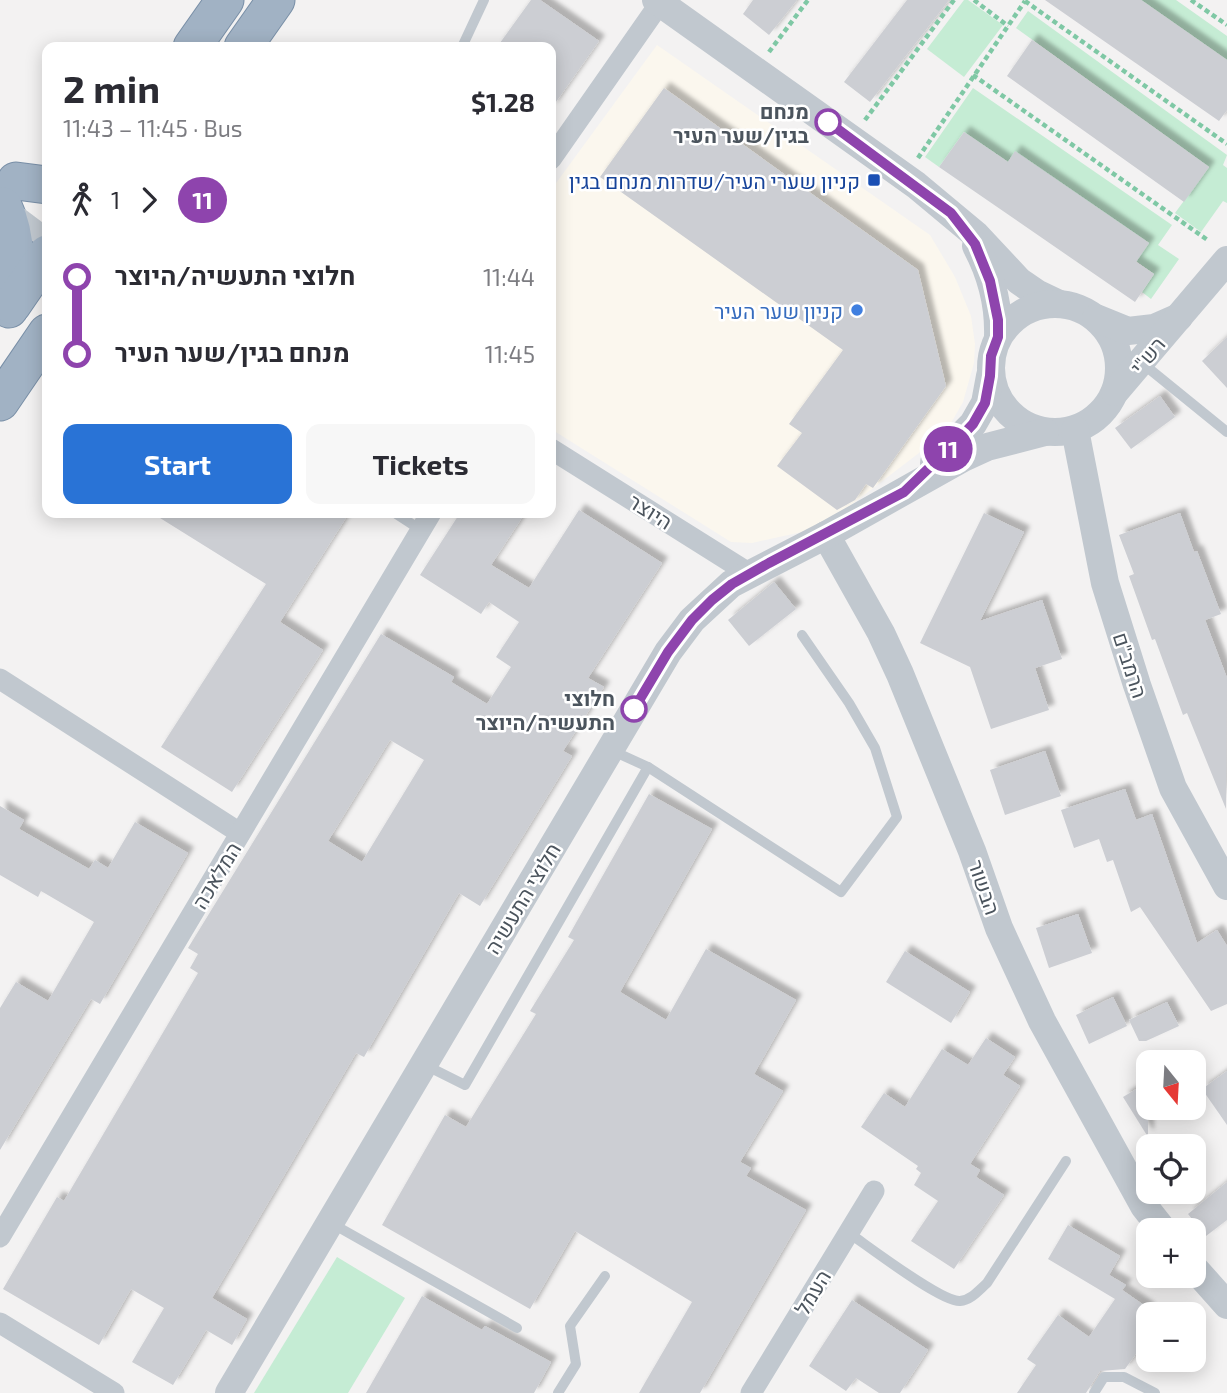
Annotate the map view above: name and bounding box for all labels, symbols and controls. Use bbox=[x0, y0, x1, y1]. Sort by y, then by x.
text: 2 min bbox=[63, 65, 160, 111]
text: $1.28 bbox=[471, 86, 535, 117]
place label: מנחם בגין/שער העיר bbox=[673, 98, 810, 147]
marker: מנחם בגין/שער העיר bbox=[815, 109, 841, 135]
text: 11:43 – 11:45 · Bus bbox=[63, 114, 243, 142]
place label: קניון שערי העיר/שדרות מנחם בגין bbox=[569, 168, 860, 193]
marker: קניון שערי העיר/שדרות מנחם בגין bbox=[866, 172, 882, 188]
icon: walk bbox=[63, 181, 101, 219]
icon: forward bbox=[130, 181, 168, 219]
text: 11 bbox=[192, 185, 213, 214]
text: 1 bbox=[111, 186, 120, 214]
text: חלוצי התעשיה/היוצר bbox=[115, 259, 356, 290]
text: 11:44 bbox=[483, 263, 535, 291]
place label: קניון שער העיר bbox=[714, 298, 843, 323]
marker: קניון שער העיר bbox=[849, 302, 865, 318]
street label: רש"י bbox=[1124, 331, 1170, 379]
text: מנחם בגין/שער העיר bbox=[115, 336, 350, 367]
text: 11:45 bbox=[485, 340, 535, 368]
button: Start bbox=[63, 424, 292, 504]
button: Tickets bbox=[306, 424, 535, 504]
line badge: 11 bbox=[916, 426, 979, 472]
text: 11 bbox=[938, 434, 958, 463]
street label: היוצר bbox=[625, 488, 677, 534]
street label: הרמב"ם bbox=[1109, 629, 1153, 701]
place label: חלוצי התעשיה/היוצר bbox=[476, 685, 615, 734]
marker: חלוצי התעשיה/היוצר bbox=[621, 696, 647, 722]
street label: המלאכה bbox=[186, 837, 246, 913]
street label: חלוצי התעשיה bbox=[479, 838, 565, 958]
street label: הבשור bbox=[964, 856, 1006, 918]
north arrow bbox=[1136, 1050, 1206, 1120]
map controls bbox=[1136, 1050, 1206, 1372]
button: locate bbox=[1136, 1134, 1206, 1204]
button: + bbox=[1136, 1218, 1206, 1288]
street label: העמל bbox=[789, 1265, 835, 1319]
button: − bbox=[1136, 1302, 1206, 1372]

